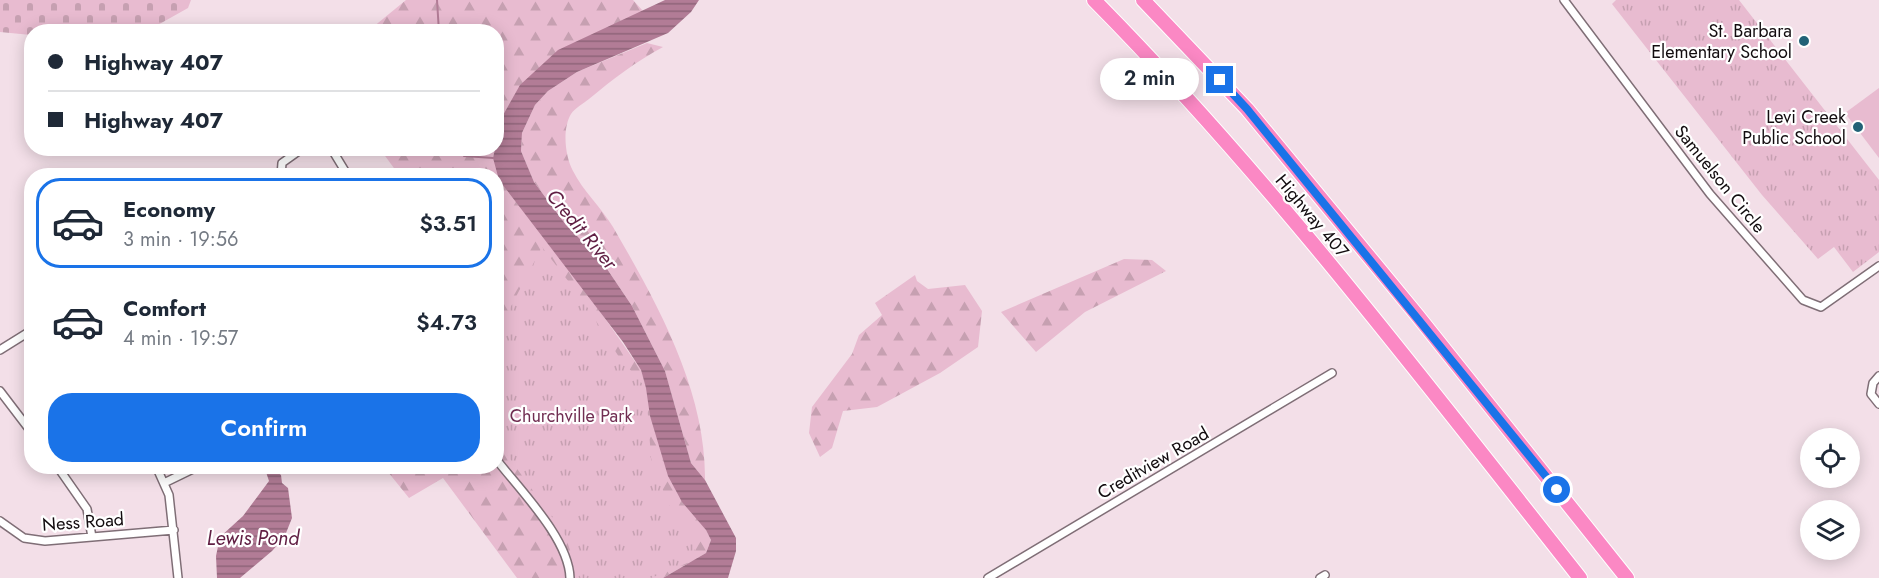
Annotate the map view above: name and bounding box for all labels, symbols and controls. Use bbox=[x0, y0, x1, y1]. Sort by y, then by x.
place label: St. Barbara Elementary School bbox=[1651, 18, 1792, 65]
marker: St. Barbara Elementary School bbox=[1797, 34, 1811, 48]
text: Highway 407 bbox=[84, 46, 223, 78]
callout: 2 min bbox=[1100, 59, 1199, 101]
text: 2 min bbox=[1124, 64, 1175, 93]
route end bbox=[1206, 66, 1233, 93]
text: Highway 407 bbox=[84, 104, 223, 136]
place label: Levi Creek Public School bbox=[1742, 104, 1846, 151]
street label: Samuelson Circle bbox=[1668, 119, 1772, 239]
marker: Levi Creek Public School bbox=[1851, 120, 1865, 134]
street label: Highway 407 bbox=[1269, 169, 1355, 264]
water label: Credit River bbox=[539, 183, 625, 277]
text: Economy bbox=[123, 193, 215, 225]
icon: car bbox=[51, 196, 105, 250]
text: $3.51 bbox=[419, 207, 477, 239]
text: 3 min · 19:56 bbox=[123, 225, 239, 254]
text: Comfort bbox=[123, 292, 206, 324]
icon: car bbox=[51, 295, 105, 349]
text: $4.73 bbox=[416, 306, 477, 338]
text: 4 min · 19:57 bbox=[123, 324, 238, 353]
button: Confirm bbox=[48, 393, 480, 462]
park label: Churchville Park bbox=[510, 403, 632, 429]
street label: Creditview Road bbox=[1092, 421, 1214, 505]
map controls bbox=[1800, 428, 1860, 560]
button: locate bbox=[1800, 428, 1860, 488]
route start bbox=[1543, 476, 1570, 503]
button: layers bbox=[1800, 500, 1860, 560]
street label: Ness Road bbox=[41, 506, 125, 538]
water label: Lewis Pond bbox=[207, 524, 300, 553]

